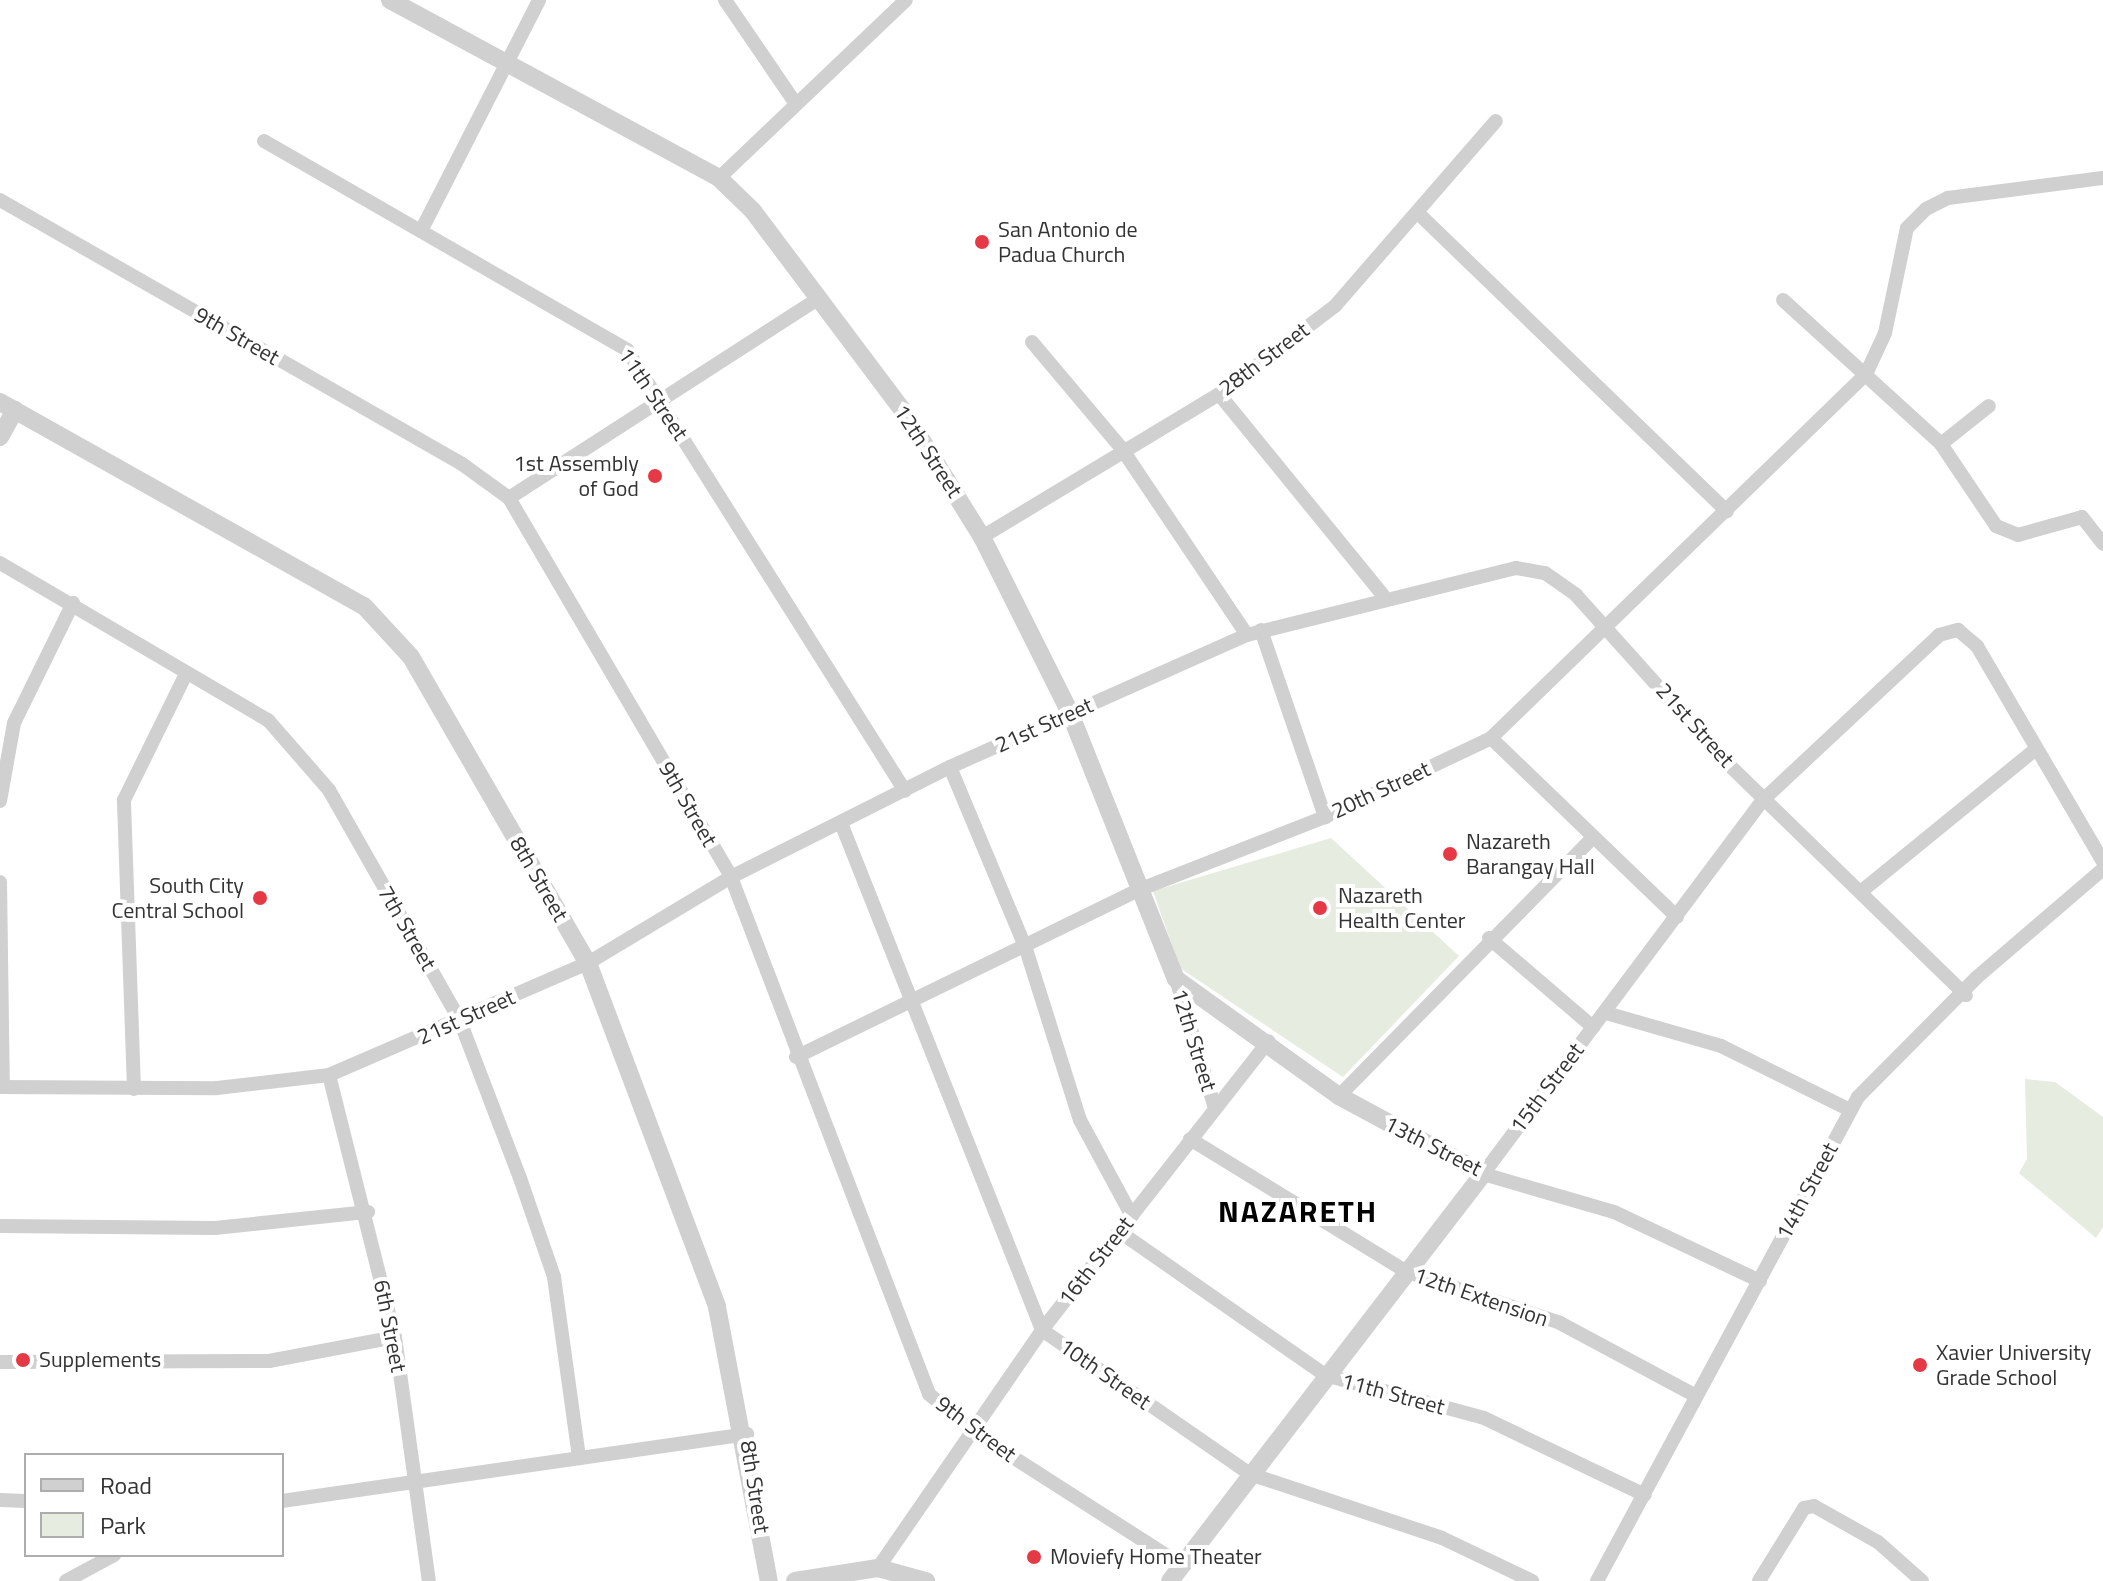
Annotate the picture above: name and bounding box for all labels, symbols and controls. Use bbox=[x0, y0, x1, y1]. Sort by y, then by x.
place label: San Antonio de Padua Church bbox=[998, 216, 1138, 268]
marker: San Antonio de Padua Church bbox=[973, 233, 991, 251]
street label: 9th Street bbox=[190, 301, 284, 371]
street label: 28th Street bbox=[1214, 317, 1314, 401]
street label: 11th Street bbox=[612, 343, 694, 445]
street label: 12th Street bbox=[888, 399, 968, 503]
place label: 1st Assembly of God bbox=[514, 450, 639, 502]
marker: 1st Assembly of God bbox=[646, 467, 664, 485]
street label: 21st Street bbox=[1650, 677, 1740, 773]
street label: 21st Street bbox=[991, 692, 1097, 758]
street label: 20th Street bbox=[1328, 756, 1434, 824]
street label: 9th Street bbox=[653, 757, 723, 851]
place label: Nazareth Barangay Hall bbox=[1466, 828, 1595, 880]
street label: 8th Street bbox=[504, 832, 574, 926]
marker: Nazareth Barangay Hall bbox=[1441, 845, 1459, 863]
place label: South City Central School bbox=[111, 872, 244, 924]
street label: 7th Street bbox=[372, 881, 442, 975]
place label: Nazareth Health Center bbox=[1338, 882, 1465, 934]
marker: South City Central School bbox=[251, 889, 269, 907]
marker: Nazareth Health Center bbox=[1309, 897, 1331, 919]
street label: 21st Street bbox=[413, 984, 519, 1050]
street label: 12th Street bbox=[1166, 986, 1222, 1094]
street label: 15th Street bbox=[1505, 1038, 1589, 1138]
street label: 13th Street bbox=[1380, 1110, 1486, 1182]
street label: 14th Street bbox=[1771, 1138, 1843, 1244]
district label: NAZARETH bbox=[1218, 1193, 1378, 1229]
street label: 16th Street bbox=[1053, 1211, 1139, 1311]
street label: 12th Extension bbox=[1410, 1262, 1552, 1332]
street label: 6th Street bbox=[368, 1278, 412, 1374]
street label: 10th Street bbox=[1054, 1333, 1156, 1415]
place label: Xavier University Grade School bbox=[1936, 1339, 2091, 1390]
place label: Supplements bbox=[39, 1347, 161, 1373]
marker: Supplements bbox=[14, 1351, 32, 1369]
marker: Xavier University Grade School bbox=[1911, 1356, 1929, 1374]
street label: 11th Street bbox=[1339, 1368, 1447, 1420]
street label: 9th Street bbox=[931, 1390, 1021, 1468]
street label: 8th Street bbox=[735, 1439, 775, 1535]
legend bbox=[24, 1453, 284, 1557]
text: Road bbox=[100, 1467, 152, 1503]
text: Park bbox=[100, 1507, 146, 1543]
place label: Moviefy Home Theater bbox=[1050, 1544, 1262, 1570]
marker: Moviefy Home Theater bbox=[1025, 1548, 1043, 1566]

